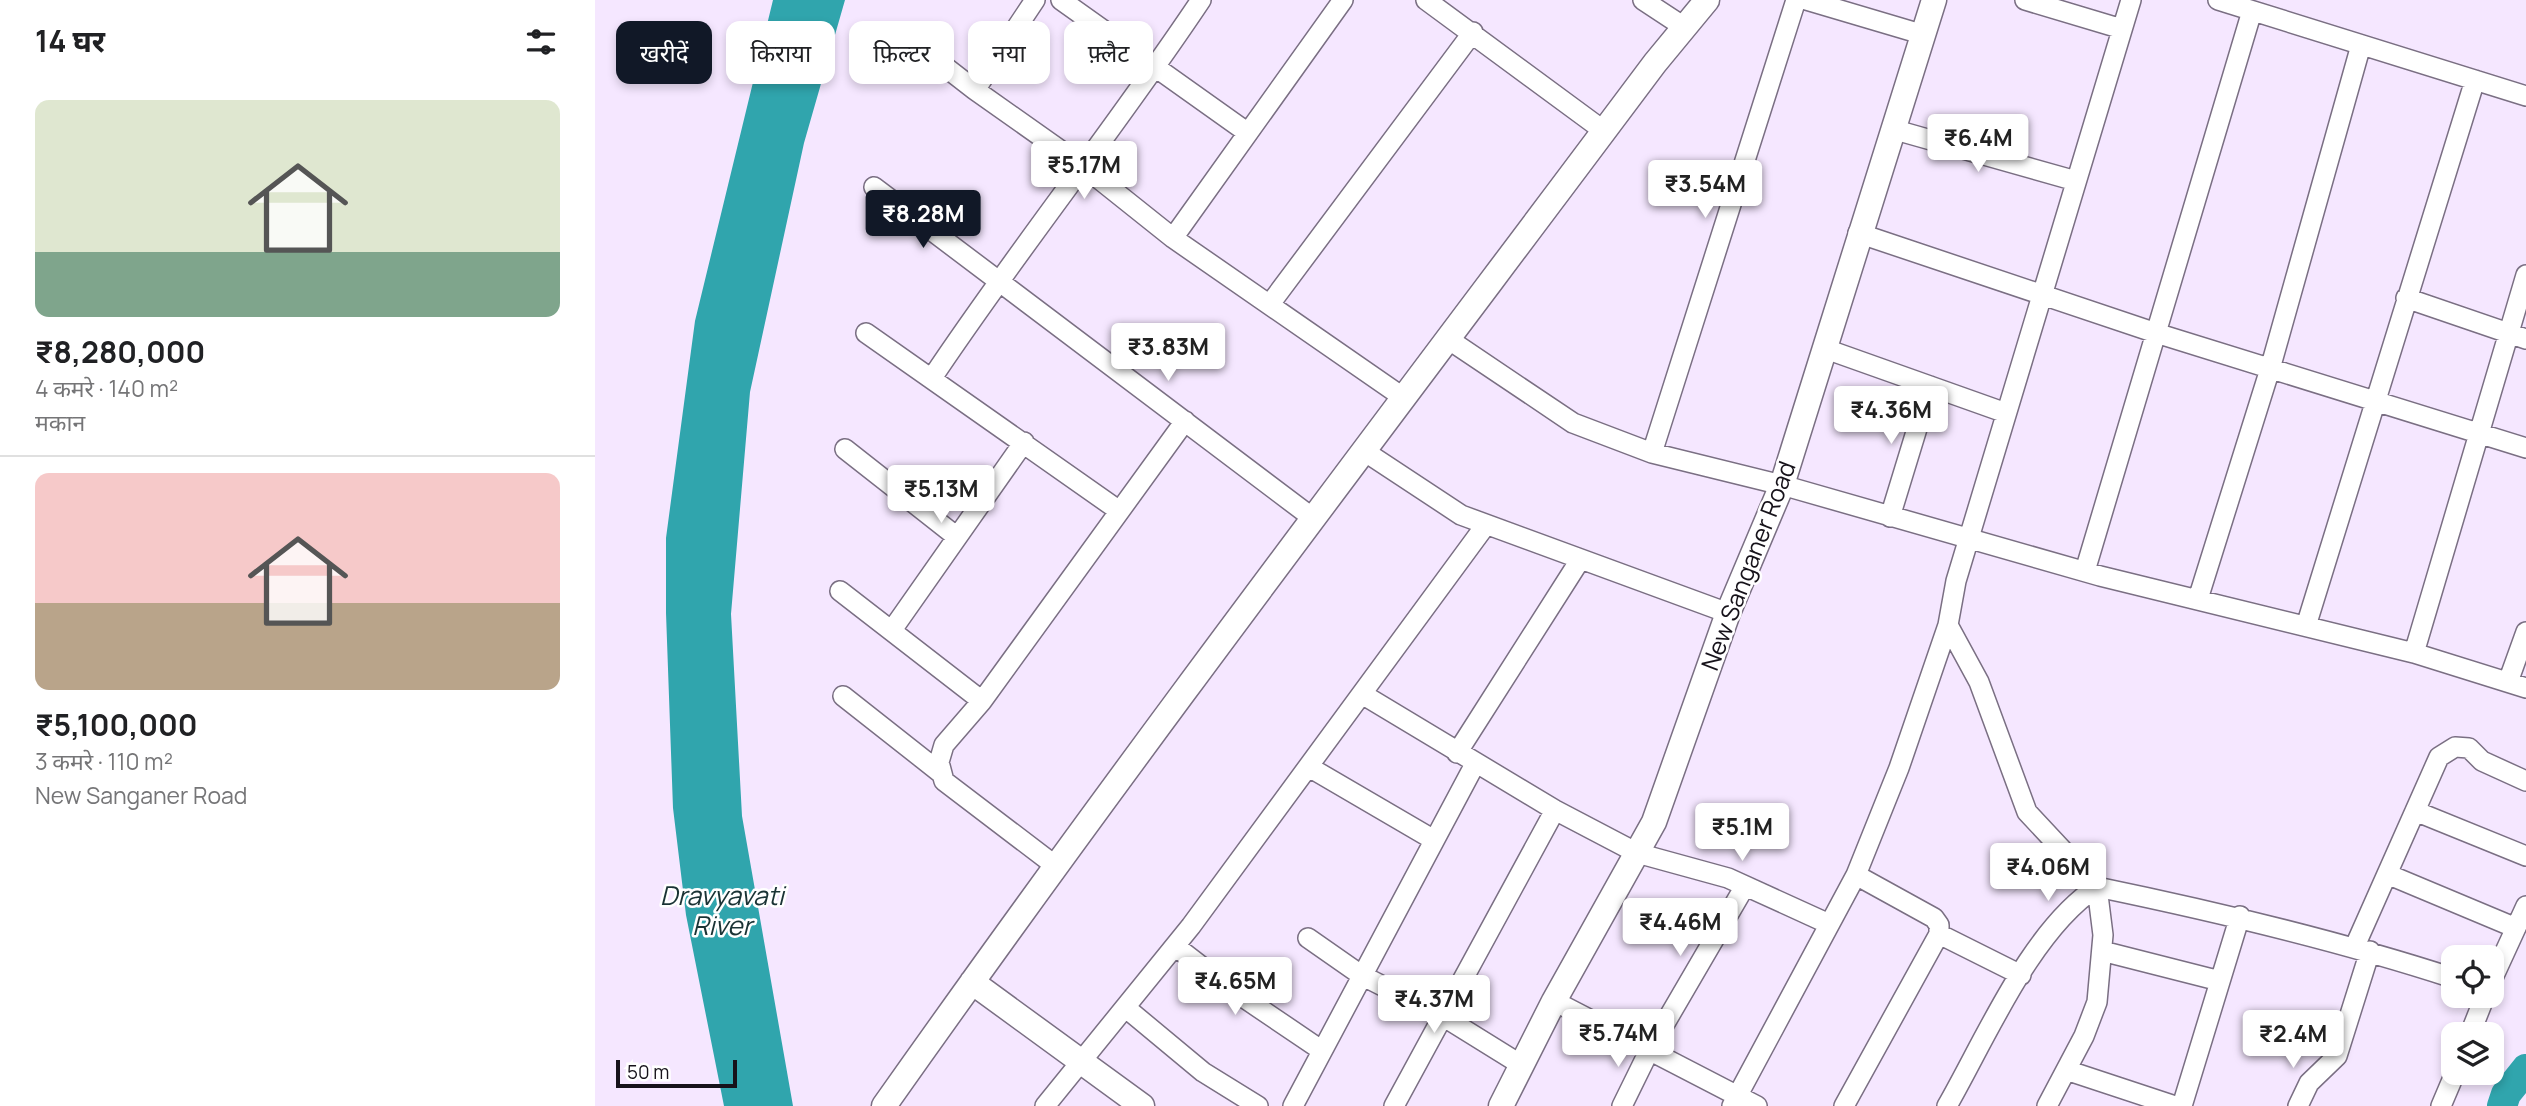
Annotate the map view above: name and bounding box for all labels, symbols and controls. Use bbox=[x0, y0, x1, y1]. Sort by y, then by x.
text: 14 घर bbox=[35, 20, 105, 61]
chip: खरीदें bbox=[616, 21, 712, 84]
chip: किराया bbox=[726, 21, 835, 84]
chip: फ़िल्टर bbox=[849, 21, 954, 84]
chip: नया bbox=[968, 21, 1050, 84]
chip: फ़्लैट bbox=[1064, 21, 1153, 84]
icon: filters bbox=[522, 23, 560, 61]
pin: ₹6.4M bbox=[1929, 114, 2027, 174]
text: ₹6.4M bbox=[1943, 121, 2013, 153]
pin: ₹5.17M bbox=[1027, 142, 1141, 201]
icon: home bbox=[235, 145, 361, 271]
text: ₹5.17M bbox=[1047, 148, 1121, 180]
pin: ₹3.54M bbox=[1648, 160, 1762, 220]
text: ₹3.54M bbox=[1664, 167, 1746, 199]
pin: ₹8.28M bbox=[866, 190, 980, 250]
text: ₹8.28M bbox=[882, 197, 964, 229]
pin: ₹3.83M bbox=[1111, 324, 1225, 383]
text: ₹3.83M bbox=[1127, 330, 1209, 362]
text: ₹8,280,000 bbox=[35, 331, 205, 372]
text: 4 कमरे · 140 m² bbox=[35, 372, 178, 404]
pin: ₹4.36M bbox=[1834, 386, 1948, 446]
text: ₹4.36M bbox=[1850, 393, 1932, 425]
text: मकान bbox=[35, 406, 85, 438]
street label: New Sanganer Road bbox=[1692, 456, 1803, 675]
pin: ₹5.13M bbox=[884, 466, 998, 525]
text: ₹5.13M bbox=[903, 472, 979, 504]
icon: home bbox=[235, 518, 361, 644]
text: ₹5,100,000 bbox=[35, 704, 198, 745]
text: 3 कमरे · 110 m² bbox=[35, 745, 173, 777]
text: New Sanganer Road bbox=[35, 779, 247, 811]
pin: ₹5.1M bbox=[1693, 804, 1791, 863]
text: ₹5.1M bbox=[1711, 810, 1773, 842]
pin: ₹4.06M bbox=[1991, 844, 2105, 903]
text: ₹4.06M bbox=[2006, 850, 2090, 882]
water label: Dravyavati River bbox=[660, 877, 787, 943]
pin: ₹4.46M bbox=[1623, 898, 1737, 958]
text: ₹4.46M bbox=[1639, 905, 1721, 937]
map controls bbox=[2441, 945, 2504, 1085]
button: locate bbox=[2441, 945, 2504, 1008]
pin: ₹4.65M bbox=[1178, 958, 1292, 1017]
text: ₹4.65M bbox=[1194, 964, 1276, 996]
pin: ₹4.37M bbox=[1377, 976, 1491, 1035]
text: ₹4.37M bbox=[1394, 982, 1474, 1014]
pin: ₹5.74M bbox=[1561, 1010, 1675, 1069]
pin: ₹2.4M bbox=[2244, 1010, 2342, 1070]
text: ₹5.74M bbox=[1578, 1016, 1658, 1048]
text: ₹2.4M bbox=[2259, 1017, 2327, 1049]
button: layers bbox=[2441, 1022, 2504, 1085]
scale bar bbox=[616, 1057, 737, 1089]
text: 50 m bbox=[627, 1059, 669, 1085]

